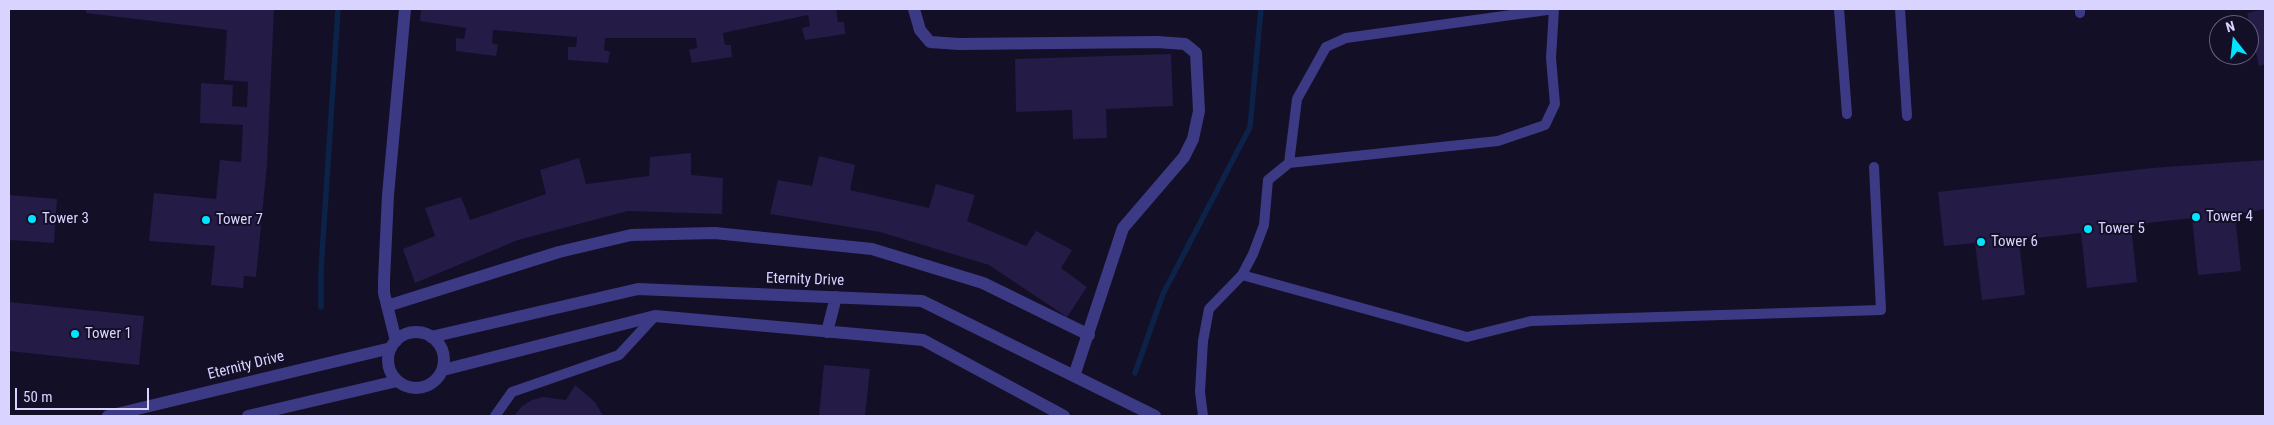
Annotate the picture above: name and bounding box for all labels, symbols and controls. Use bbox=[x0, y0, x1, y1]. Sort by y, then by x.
north arrow bbox=[2209, 15, 2259, 65]
text: N bbox=[2224, 18, 2236, 35]
place label: Tower 4 bbox=[2206, 208, 2253, 226]
place label: Tower 3 bbox=[42, 210, 89, 228]
place label: Tower 7 bbox=[216, 211, 263, 229]
marker: Tower 4 bbox=[2190, 211, 2202, 223]
marker: Tower 3 bbox=[26, 213, 38, 225]
marker: Tower 7 bbox=[200, 214, 212, 226]
place label: Tower 5 bbox=[2098, 220, 2145, 238]
marker: Tower 5 bbox=[2082, 223, 2094, 235]
place label: Tower 6 bbox=[1991, 233, 2038, 251]
marker: Tower 6 bbox=[1975, 236, 1987, 248]
street label: Eternity Drive bbox=[766, 270, 844, 290]
place label: Tower 1 bbox=[85, 325, 132, 343]
marker: Tower 1 bbox=[69, 328, 81, 340]
street label: Eternity Drive bbox=[206, 348, 286, 384]
scale bar bbox=[18, 378, 151, 410]
text: 50 m bbox=[23, 388, 53, 406]

